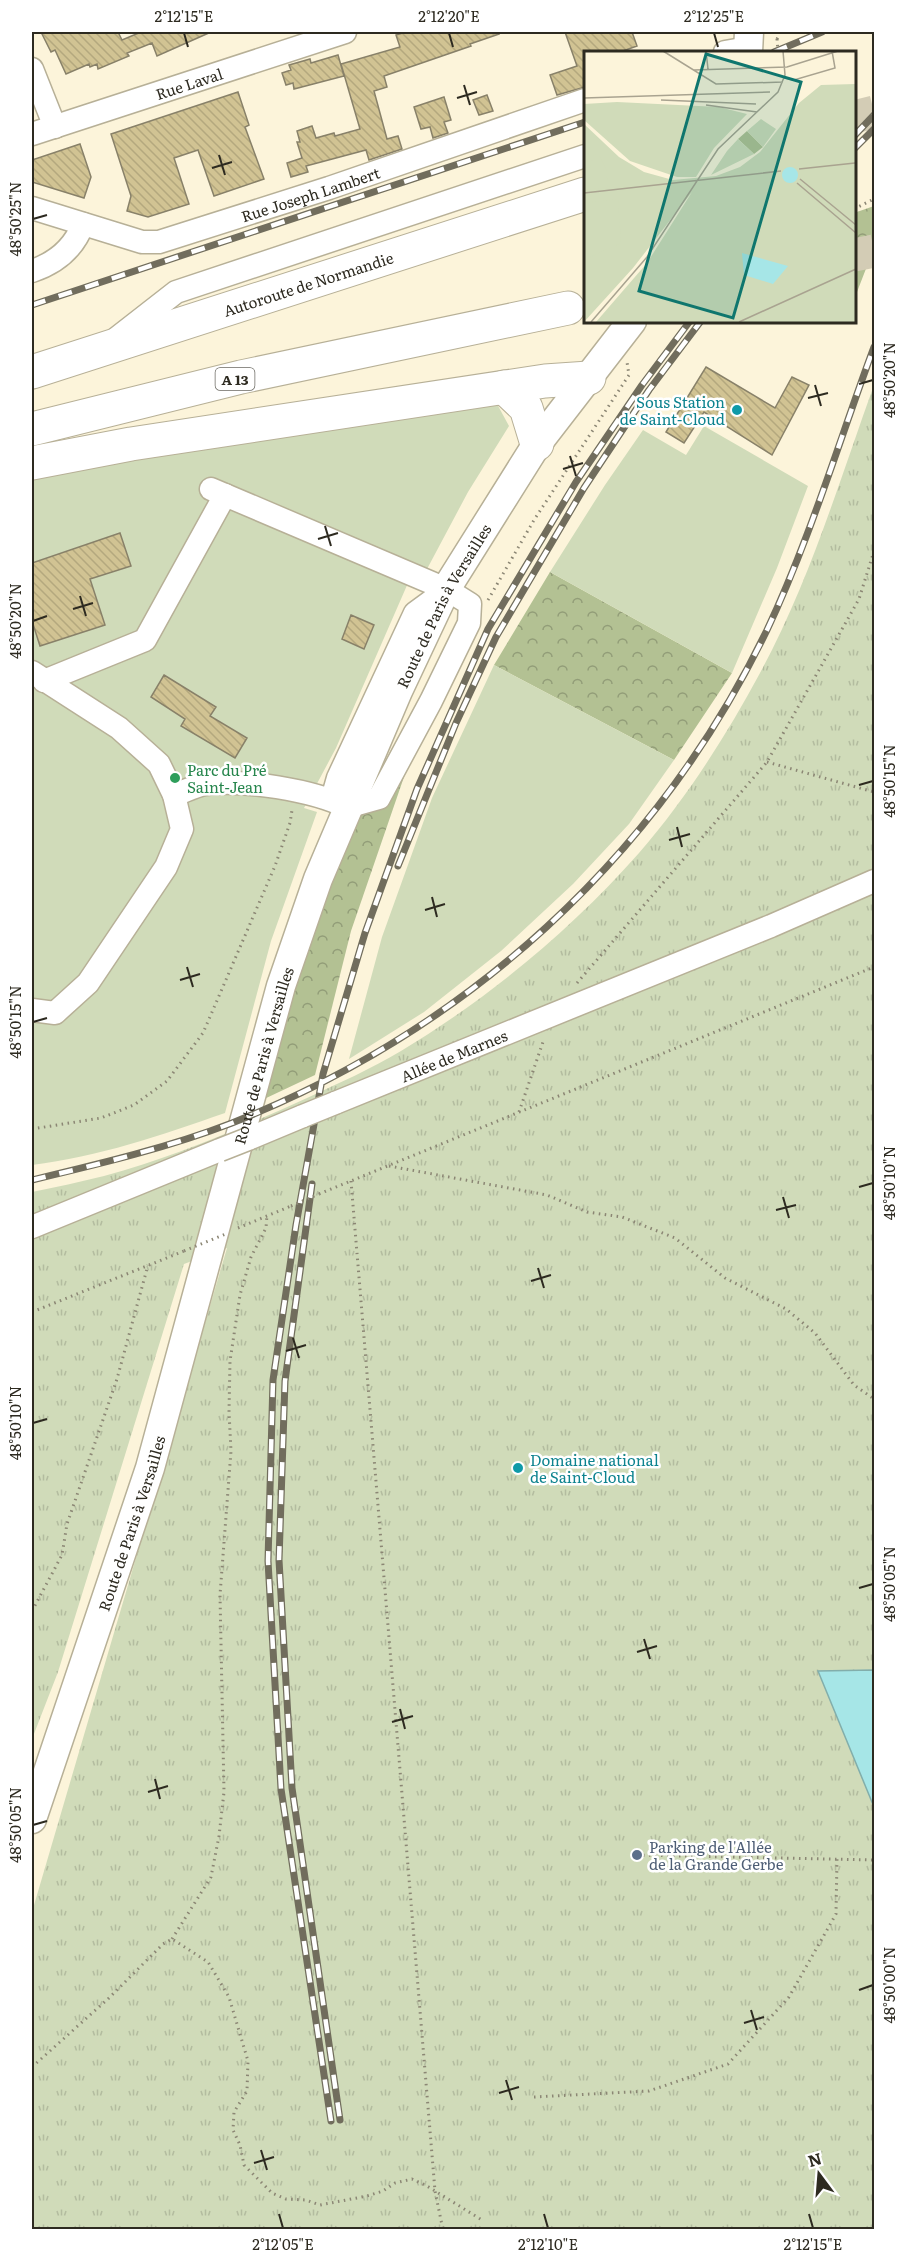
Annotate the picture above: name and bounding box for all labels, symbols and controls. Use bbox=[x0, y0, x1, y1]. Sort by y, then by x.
text: 2°12'15"E bbox=[155, 4, 213, 27]
text: 2°12'20"E bbox=[418, 4, 480, 27]
text: 2°12'25"E bbox=[684, 4, 744, 27]
inset map bbox=[584, 51, 855, 322]
street label: Rue Laval bbox=[152, 61, 225, 105]
street label: Rue Joseph Lambert bbox=[238, 160, 383, 227]
text: 48°50'25"N bbox=[3, 182, 26, 256]
street label: Autoroute de Normandie bbox=[220, 245, 396, 321]
text: 48°50'20"N bbox=[877, 342, 900, 418]
road number: A 13 bbox=[216, 368, 254, 390]
place label: Sous Station de Saint-Cloud bbox=[620, 390, 725, 430]
marker: Sous Station de Saint-Cloud bbox=[730, 403, 744, 417]
street label: Route de Paris à Versailles bbox=[390, 519, 496, 691]
text: 48°50'20"N bbox=[3, 583, 26, 659]
text: 48°50'15"N bbox=[877, 744, 900, 818]
place label: Parc du Pré Saint-Jean bbox=[187, 758, 267, 798]
marker: Parc du Pré Saint-Jean bbox=[168, 771, 182, 785]
street label: Route de Paris à Versailles bbox=[227, 963, 298, 1147]
text: 48°50'15"N bbox=[3, 985, 26, 1059]
street label: Allée de Marnes bbox=[397, 1023, 511, 1087]
text: 48°50'10"N bbox=[877, 1146, 900, 1220]
text: 48°50'10"N bbox=[3, 1386, 26, 1460]
street label: Route de Paris à Versailles bbox=[91, 1433, 170, 1614]
place label: Domaine national de Saint-Cloud bbox=[530, 1448, 659, 1488]
marker: Domaine national de Saint-Cloud bbox=[511, 1461, 525, 1475]
text: 48°50'05"N bbox=[877, 1546, 900, 1622]
text: 48°50'05"N bbox=[3, 1787, 26, 1863]
place label: Parking de l'Allée de la Grande Gerbe bbox=[649, 1835, 784, 1875]
marker: Parking de l'Allée de la Grande Gerbe bbox=[630, 1848, 644, 1862]
text: 48°50'00"N bbox=[877, 1947, 900, 2023]
north arrow bbox=[789, 2144, 849, 2204]
text: N bbox=[805, 2145, 824, 2172]
text: 2°12'05"E bbox=[252, 2232, 314, 2255]
text: 2°12'10"E bbox=[518, 2232, 578, 2255]
text: 2°12'15"E bbox=[784, 2232, 842, 2255]

